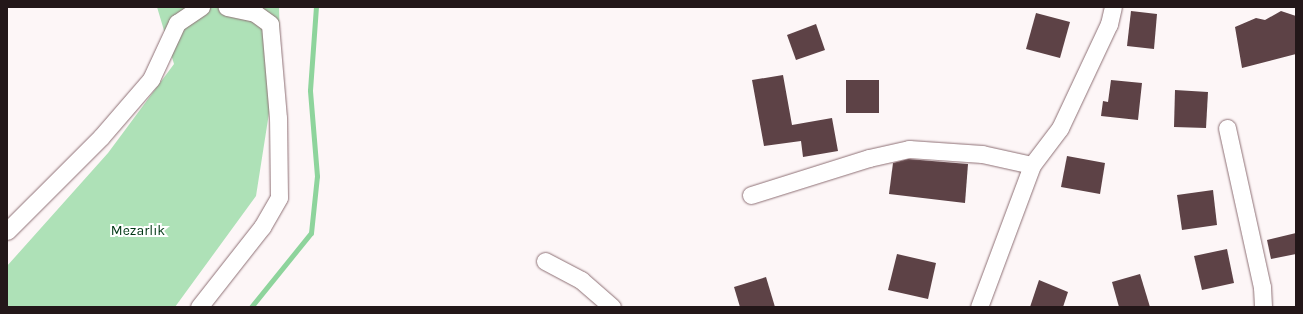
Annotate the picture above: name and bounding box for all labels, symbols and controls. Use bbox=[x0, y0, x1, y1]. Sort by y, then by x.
park label: Mezarlık bbox=[111, 223, 165, 239]

